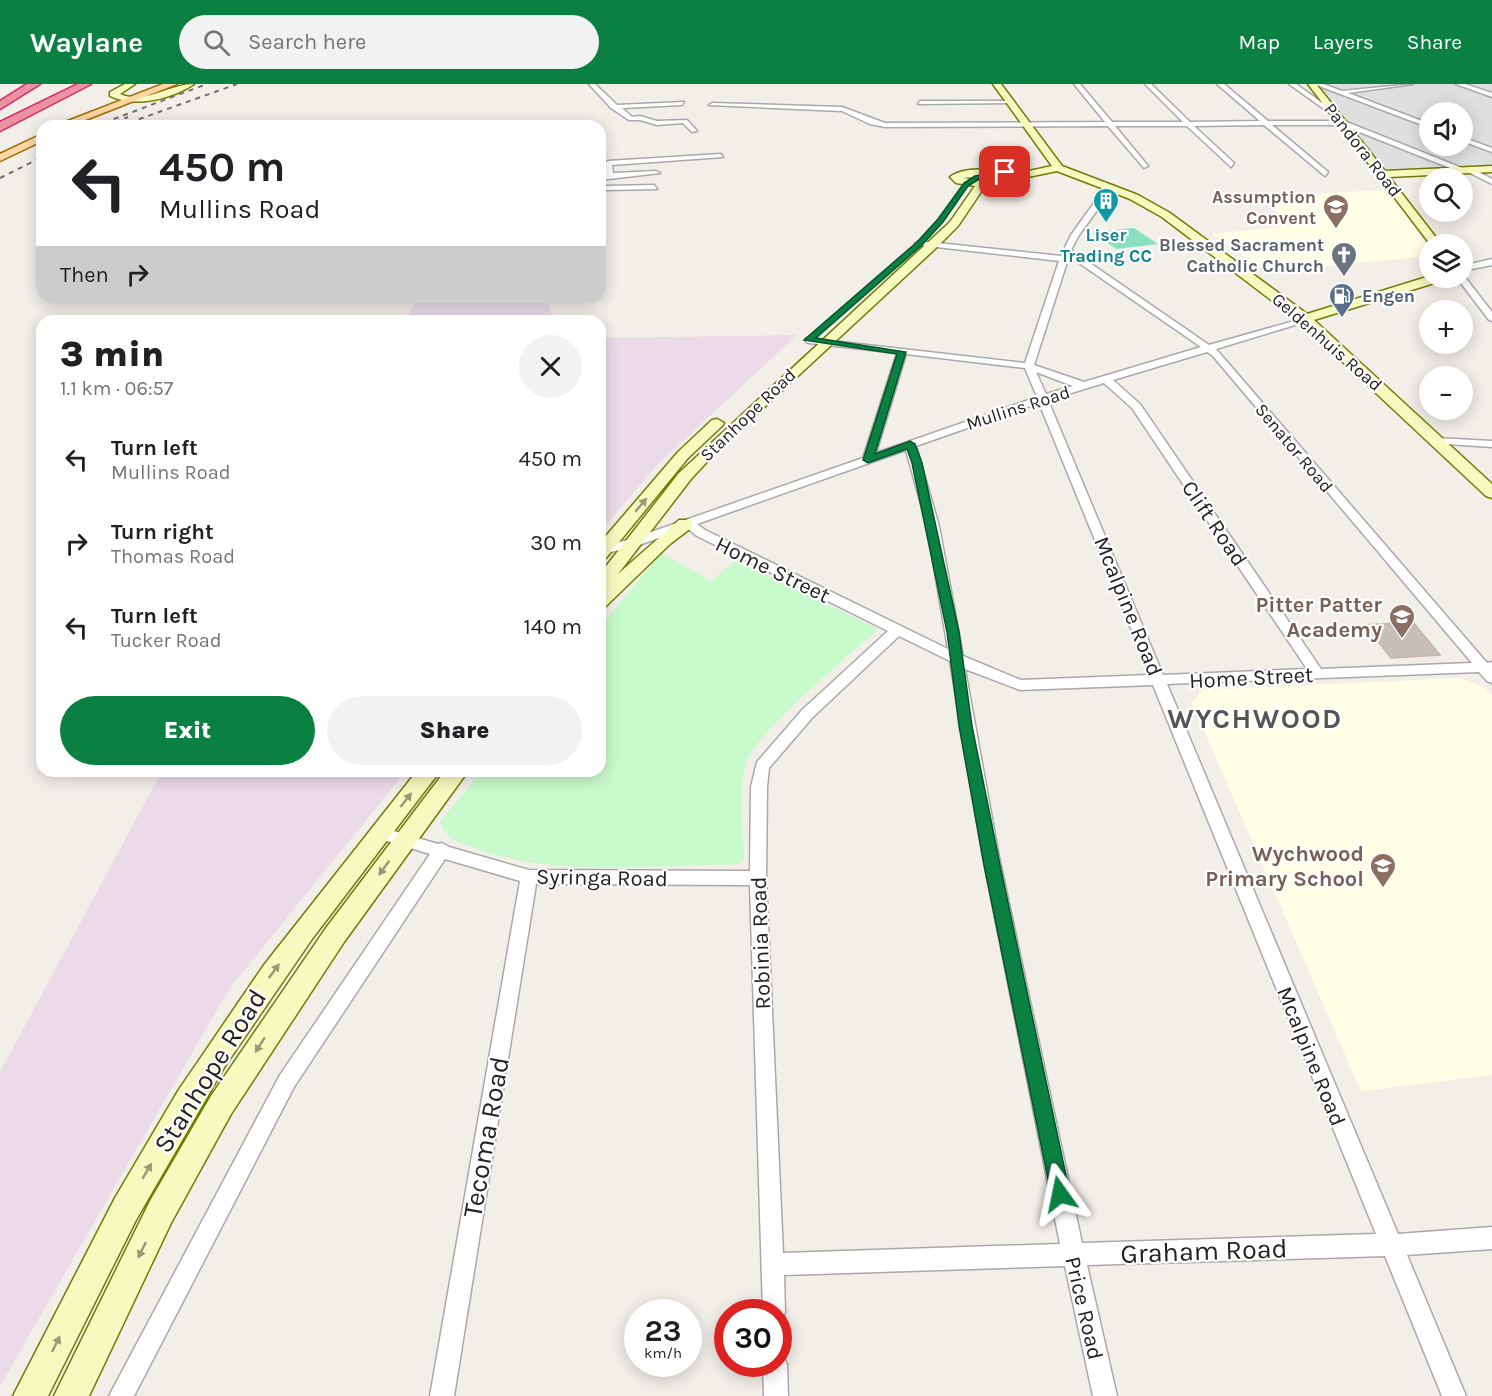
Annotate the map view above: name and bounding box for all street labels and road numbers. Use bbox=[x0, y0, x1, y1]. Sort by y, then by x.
street label: Pandora Road bbox=[1319, 99, 1407, 201]
street label: Geldenhuis Road bbox=[1267, 288, 1387, 396]
street label: Stanhope Road bbox=[696, 364, 800, 466]
street label: Mullins Road bbox=[963, 381, 1073, 435]
street label: Senator Road bbox=[1250, 399, 1338, 497]
street label: Clift Road bbox=[1176, 476, 1252, 571]
street label: Home Street bbox=[711, 531, 834, 609]
street label: Mcalpine Road bbox=[1088, 533, 1168, 680]
street label: Home Street bbox=[1188, 662, 1314, 694]
street label: Syringa Road bbox=[536, 864, 668, 892]
street label: Robinia Road bbox=[746, 876, 776, 1010]
street label: Stanhope Road bbox=[147, 983, 273, 1159]
street label: Mcalpine Road bbox=[1271, 983, 1351, 1130]
street label: Tecoma Road bbox=[456, 1054, 516, 1220]
street label: Graham Road bbox=[1120, 1232, 1288, 1270]
street label: Price Road bbox=[1060, 1254, 1109, 1362]

